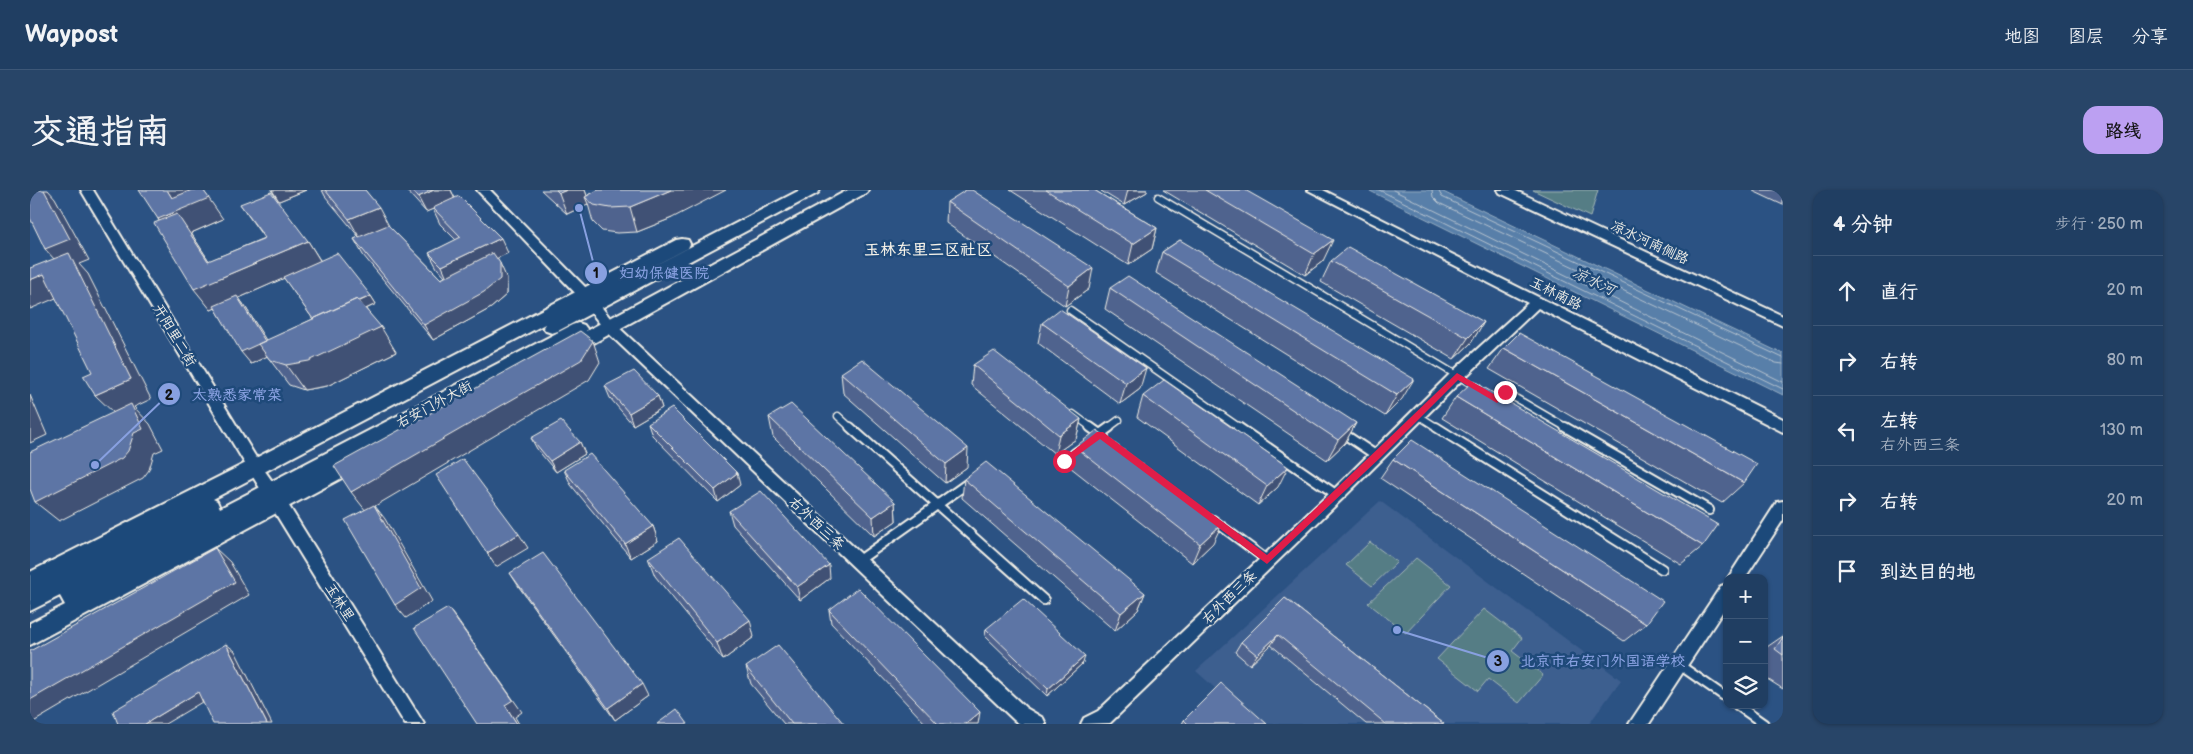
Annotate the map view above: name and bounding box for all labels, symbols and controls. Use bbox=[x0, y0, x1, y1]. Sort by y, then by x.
text: Waypost bbox=[25, 20, 118, 49]
text: 地图 bbox=[2004, 26, 2040, 47]
text: 图层 bbox=[2068, 26, 2104, 47]
text: 分享 bbox=[2132, 26, 2168, 47]
button: 路线 bbox=[2083, 106, 2163, 154]
text: 交通指南 bbox=[30, 111, 170, 154]
text: 4 分钟 bbox=[1833, 212, 1893, 237]
text: 步行 · 250 m bbox=[2055, 215, 2143, 234]
street label: 凉水河南侧路 bbox=[1608, 217, 1691, 268]
district label: 玉林东里三区社区 bbox=[864, 241, 992, 260]
callout: 妇幼保健医院 bbox=[584, 258, 719, 288]
water label: 凉水河 bbox=[1569, 263, 1621, 301]
text: 1 bbox=[593, 264, 599, 283]
text: 妇幼保健医院 bbox=[619, 264, 709, 283]
street label: 玉林南路 bbox=[1527, 273, 1585, 314]
icon: ahead bbox=[1833, 277, 1861, 305]
text: 直行 bbox=[1880, 281, 1918, 304]
text: 20 m bbox=[2107, 281, 2143, 300]
street label: 开阳里二街 bbox=[149, 301, 200, 370]
icon: right bbox=[1833, 347, 1861, 375]
text: 右转 bbox=[1880, 351, 1918, 374]
text: 80 m bbox=[2107, 351, 2143, 370]
street label: 右安门外大街 bbox=[393, 377, 475, 432]
callout: 太熟悉家常菜 bbox=[157, 379, 292, 409]
route end bbox=[1494, 381, 1517, 404]
text: 2 bbox=[165, 386, 174, 405]
text: 太熟悉家常菜 bbox=[192, 386, 282, 405]
text: 左转 bbox=[1880, 410, 1918, 433]
icon: left bbox=[1833, 417, 1861, 445]
text: 130 m bbox=[2100, 421, 2143, 440]
text: 右外西三条 bbox=[1880, 436, 1960, 455]
route start bbox=[1053, 450, 1076, 473]
icon: right bbox=[1833, 487, 1861, 515]
text: 右转 bbox=[1880, 491, 1918, 514]
text: 20 m bbox=[2107, 491, 2143, 510]
street label: 右外西三条 bbox=[785, 493, 848, 553]
icon: arrive bbox=[1833, 557, 1861, 585]
text: 到达目的地 bbox=[1880, 561, 1975, 584]
street label: 右外西三条 bbox=[1198, 567, 1260, 628]
map controls bbox=[1723, 574, 1768, 709]
button: + bbox=[1723, 574, 1768, 619]
street label: 玉林里 bbox=[321, 580, 358, 625]
button: − bbox=[1723, 619, 1768, 664]
callout: 北京市右安门外国语学校 bbox=[1485, 646, 1695, 676]
text: 3 bbox=[1494, 652, 1503, 671]
text: 北京市右安门外国语学校 bbox=[1520, 652, 1686, 671]
button: layers bbox=[1723, 664, 1768, 709]

